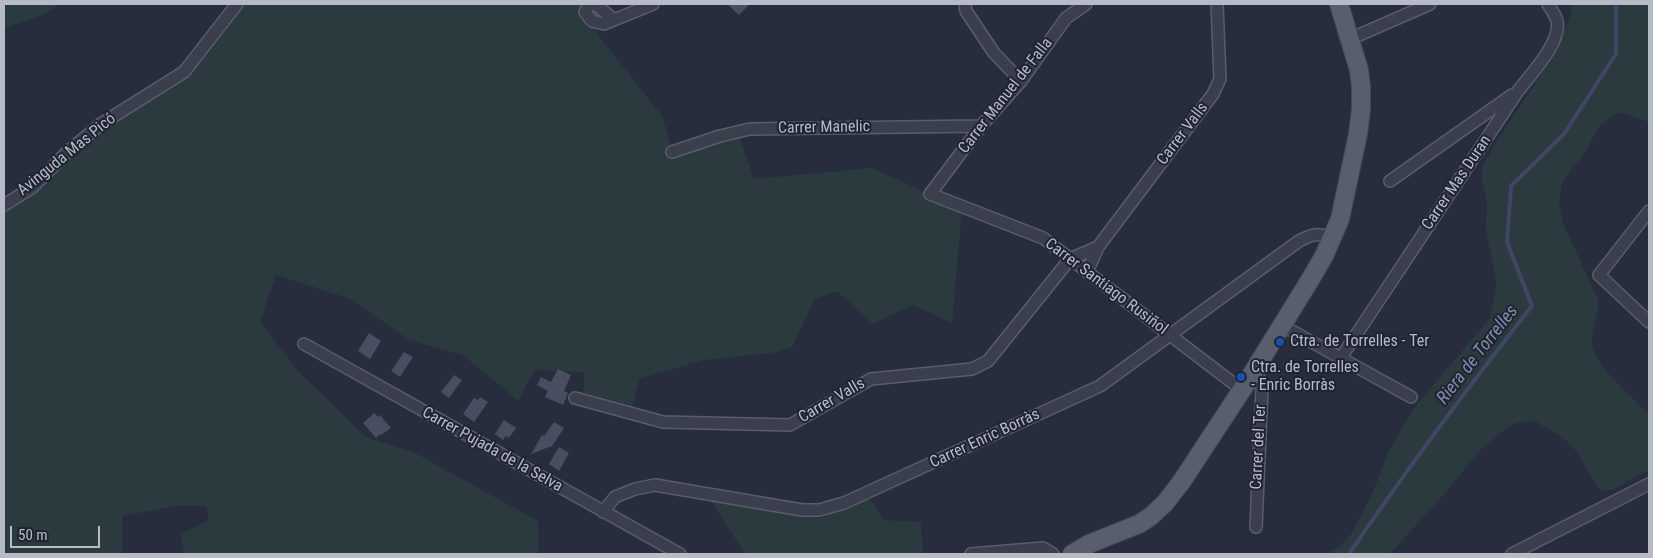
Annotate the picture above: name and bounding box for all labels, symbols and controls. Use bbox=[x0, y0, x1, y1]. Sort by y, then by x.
street label: Carrer Manuel de Falla bbox=[955, 34, 1057, 158]
street label: Carrer Valls bbox=[1153, 99, 1213, 169]
street label: Avinguda Mas Picó bbox=[14, 110, 120, 200]
street label: Carrer Manelic bbox=[778, 118, 870, 138]
street label: Carrer Mas Duran bbox=[1418, 132, 1496, 234]
street label: Carrer Santiago Rusiñol bbox=[1041, 235, 1171, 339]
water label: Riera de Torrelles bbox=[1433, 301, 1523, 409]
place label: Ctra. de Torrelles - Ter bbox=[1290, 332, 1429, 352]
marker: Ctra. de Torrelles - Ter bbox=[1274, 336, 1286, 348]
place label: Ctra. de Torrelles - Enric Borràs bbox=[1251, 358, 1359, 396]
marker: Ctra. de Torrelles - Enric Borràs bbox=[1235, 371, 1247, 383]
street label: Carrer Valls bbox=[795, 374, 869, 428]
street label: Carrer Pujada de la Selva bbox=[418, 403, 566, 497]
street label: Carrer del Ter bbox=[1247, 404, 1271, 490]
street label: Carrer Enric Borràs bbox=[927, 405, 1043, 473]
scale bar bbox=[12, 516, 102, 548]
text: 50 m bbox=[18, 526, 48, 544]

